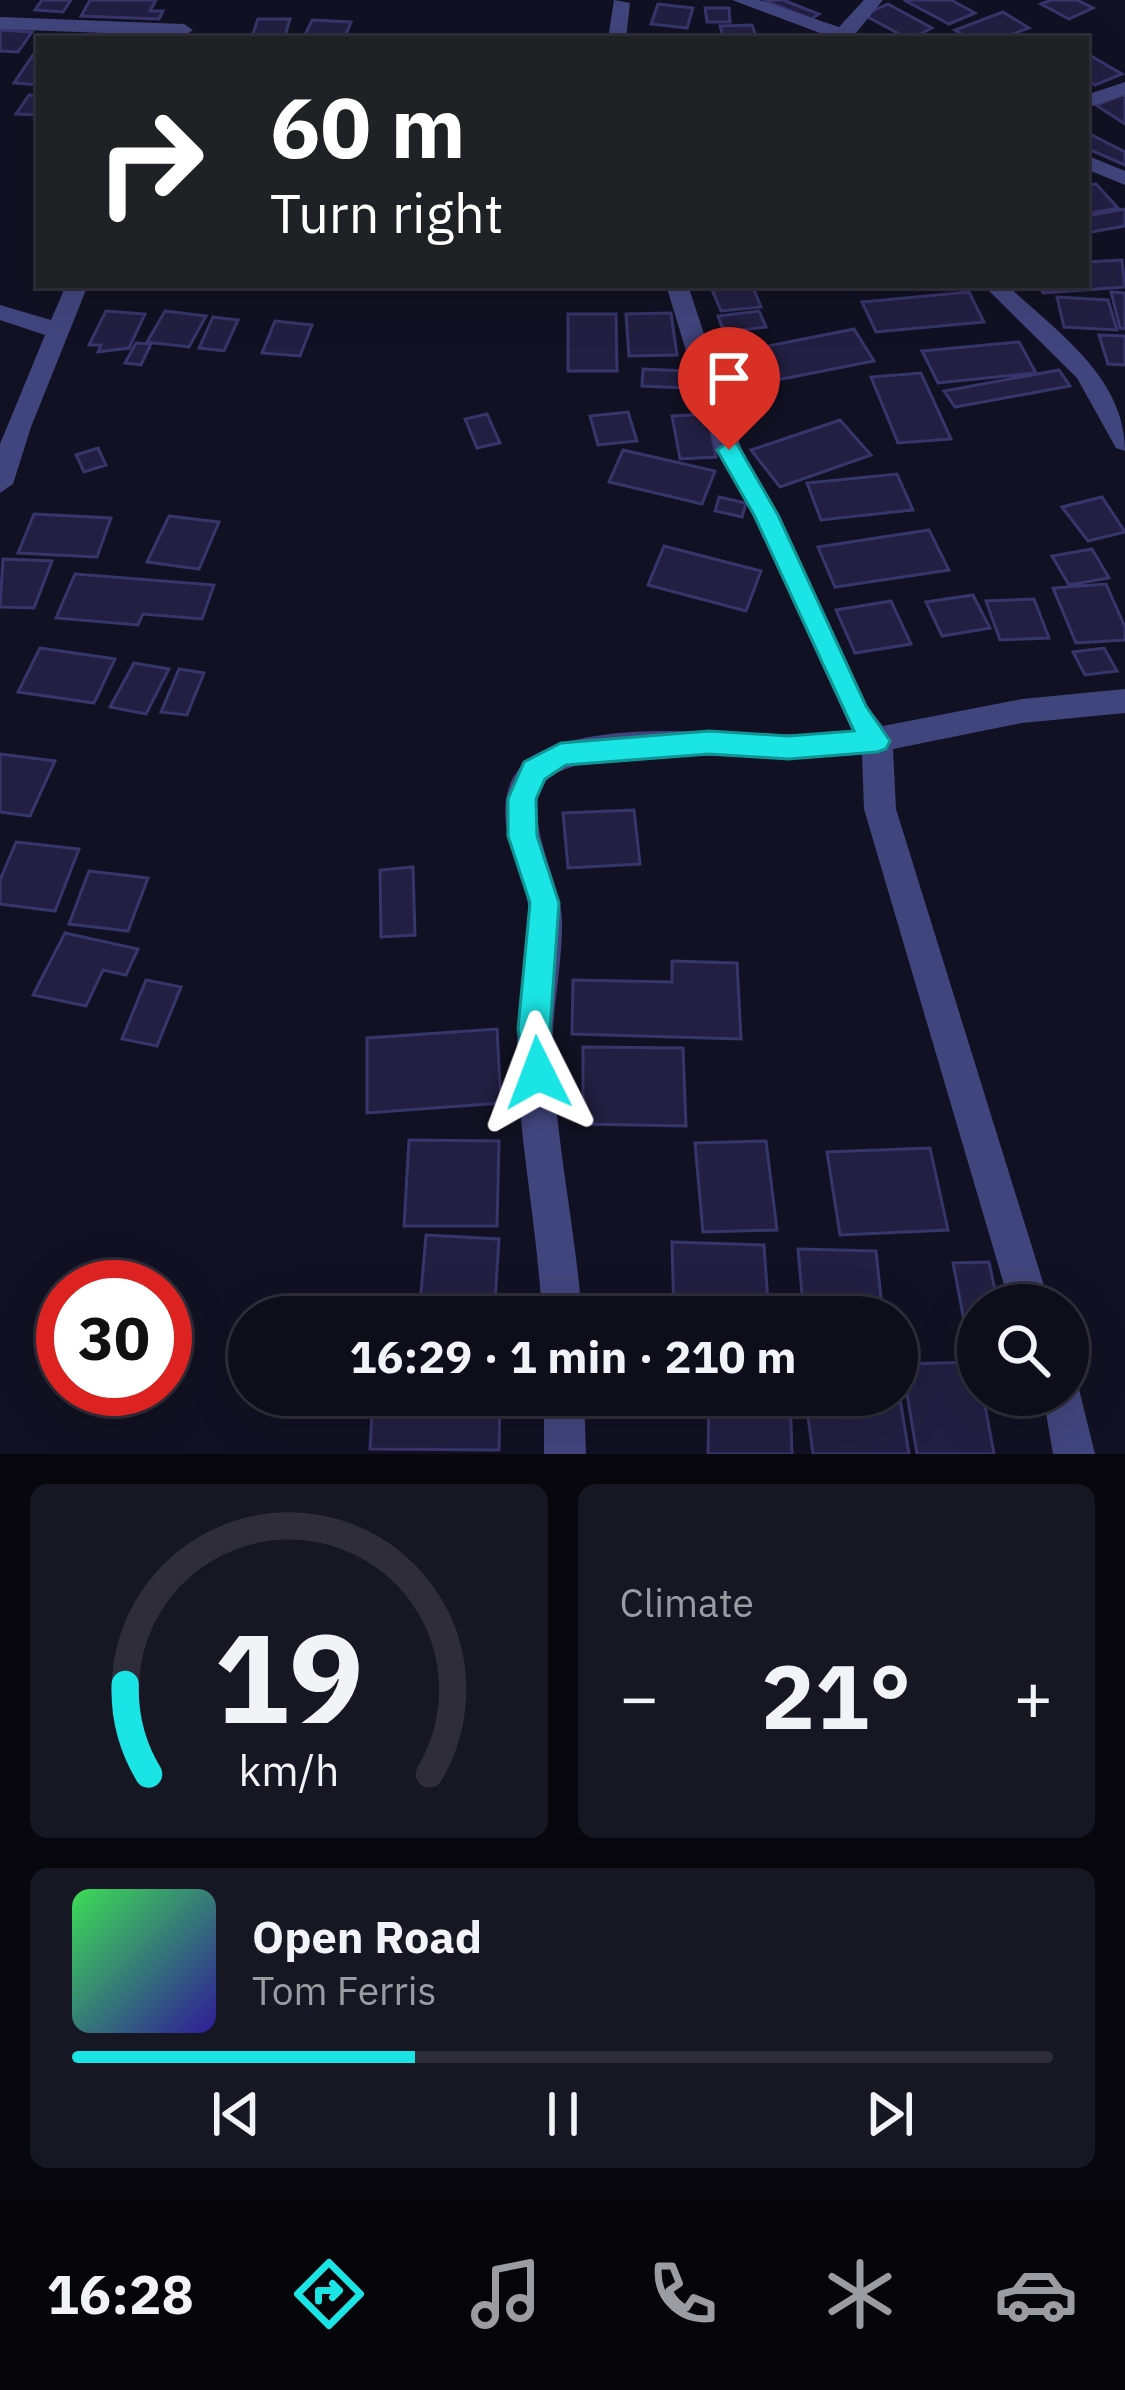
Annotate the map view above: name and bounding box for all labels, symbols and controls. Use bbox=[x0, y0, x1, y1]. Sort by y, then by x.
text: 60 m bbox=[270, 72, 466, 181]
icon: right bbox=[72, 84, 228, 240]
text: Turn right bbox=[270, 178, 504, 248]
pin bbox=[678, 327, 780, 450]
icon: arrive bbox=[696, 345, 762, 411]
position arrow bbox=[475, 1010, 601, 1136]
speed limit sign: 30 bbox=[36, 1260, 192, 1416]
map controls bbox=[957, 1284, 1089, 1416]
button: search bbox=[957, 1284, 1089, 1416]
text: 16:29 · 1 min · 210 m bbox=[350, 1327, 796, 1385]
text: Climate bbox=[620, 1577, 754, 1628]
text: 19 bbox=[214, 1595, 364, 1757]
text: 21° bbox=[761, 1637, 911, 1754]
text: − bbox=[620, 1653, 659, 1739]
text: + bbox=[1013, 1653, 1053, 1739]
text: km/h bbox=[238, 1742, 339, 1798]
text: Open Road bbox=[252, 1907, 482, 1965]
text: Tom Ferris bbox=[252, 1965, 436, 2016]
icon: previous bbox=[203, 2081, 269, 2147]
icon: pause bbox=[530, 2081, 596, 2147]
icon: next bbox=[857, 2081, 923, 2147]
icon: directions bbox=[287, 2252, 371, 2336]
icon: music bbox=[464, 2252, 548, 2336]
icon: phone bbox=[641, 2252, 725, 2336]
icon: climate bbox=[818, 2252, 902, 2336]
icon: car bbox=[994, 2252, 1078, 2336]
text: 16:28 bbox=[46, 2259, 194, 2329]

